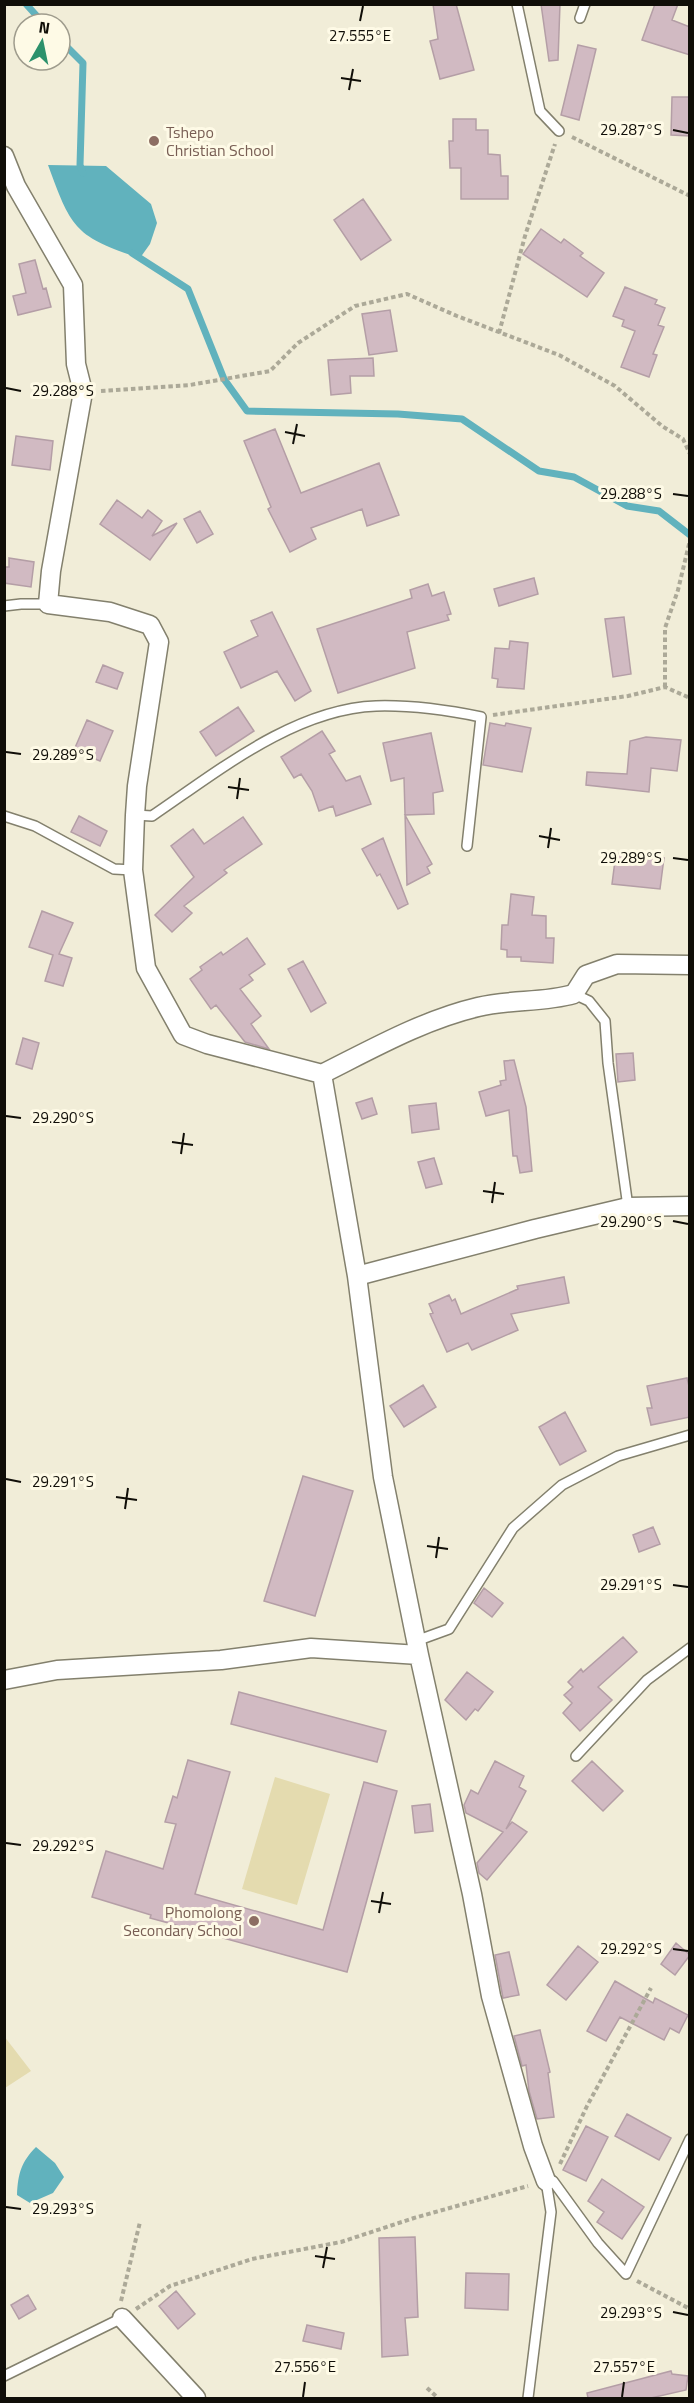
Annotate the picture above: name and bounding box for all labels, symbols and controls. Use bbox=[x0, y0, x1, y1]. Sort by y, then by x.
north arrow bbox=[12, 12, 72, 72]
text: N bbox=[37, 14, 52, 40]
text: 27.555°E bbox=[329, 24, 391, 47]
text: 29.287°S bbox=[600, 118, 662, 141]
place label: Tshepo Christian School bbox=[166, 120, 274, 162]
marker: Tshepo Christian School bbox=[147, 134, 161, 148]
text: 29.288°S bbox=[32, 379, 94, 402]
text: 29.288°S bbox=[600, 482, 662, 505]
text: 29.289°S bbox=[32, 743, 94, 766]
text: 29.289°S bbox=[600, 846, 662, 869]
text: 29.290°S bbox=[32, 1106, 94, 1129]
text: 29.290°S bbox=[600, 1210, 662, 1233]
text: 29.291°S bbox=[32, 1470, 94, 1493]
text: 29.291°S bbox=[600, 1573, 662, 1596]
text: 29.292°S bbox=[32, 1834, 94, 1857]
place label: Phomolong Secondary School bbox=[123, 1900, 242, 1942]
marker: Phomolong Secondary School bbox=[247, 1914, 261, 1928]
text: 29.292°S bbox=[600, 1937, 662, 1960]
text: 29.293°S bbox=[32, 2197, 94, 2220]
text: 29.293°S bbox=[600, 2301, 662, 2324]
text: 27.556°E bbox=[274, 2355, 336, 2378]
text: 27.557°E bbox=[593, 2355, 655, 2378]

